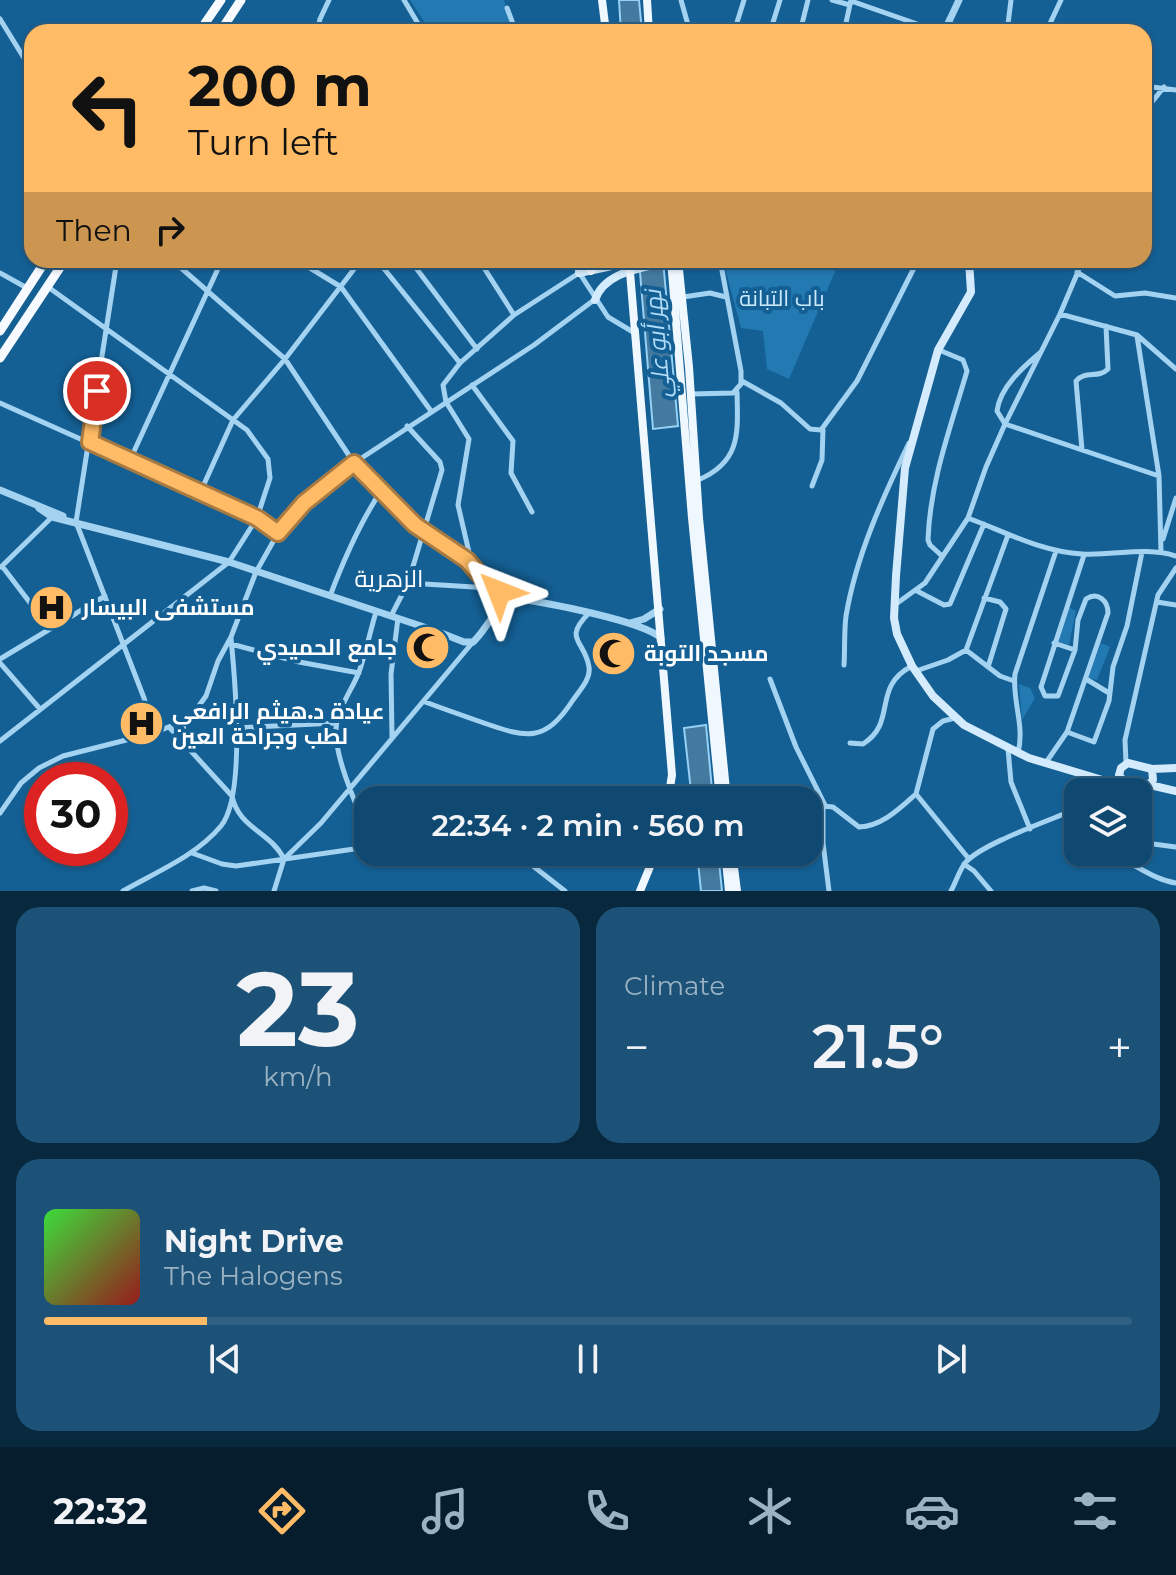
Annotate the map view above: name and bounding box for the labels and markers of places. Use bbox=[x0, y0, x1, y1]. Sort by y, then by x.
pin bbox=[63, 357, 131, 425]
hospital icon: مستشفی البيسار bbox=[27, 583, 75, 631]
place label: مستشفی البيسار bbox=[81, 594, 255, 621]
mosque icon: جامع الحميدي bbox=[404, 623, 452, 671]
mosque icon: مسجد التوبة bbox=[589, 629, 637, 677]
place label: جامع الحميدي bbox=[256, 634, 397, 665]
place label: مسجد التوبة bbox=[644, 640, 769, 667]
place label: عيادة د.هيثم الرافعي لطب وجراحة العين bbox=[172, 698, 384, 750]
hospital icon: عيادة د.هيثم الرافعي لطب وجراحة العين bbox=[117, 700, 165, 748]

